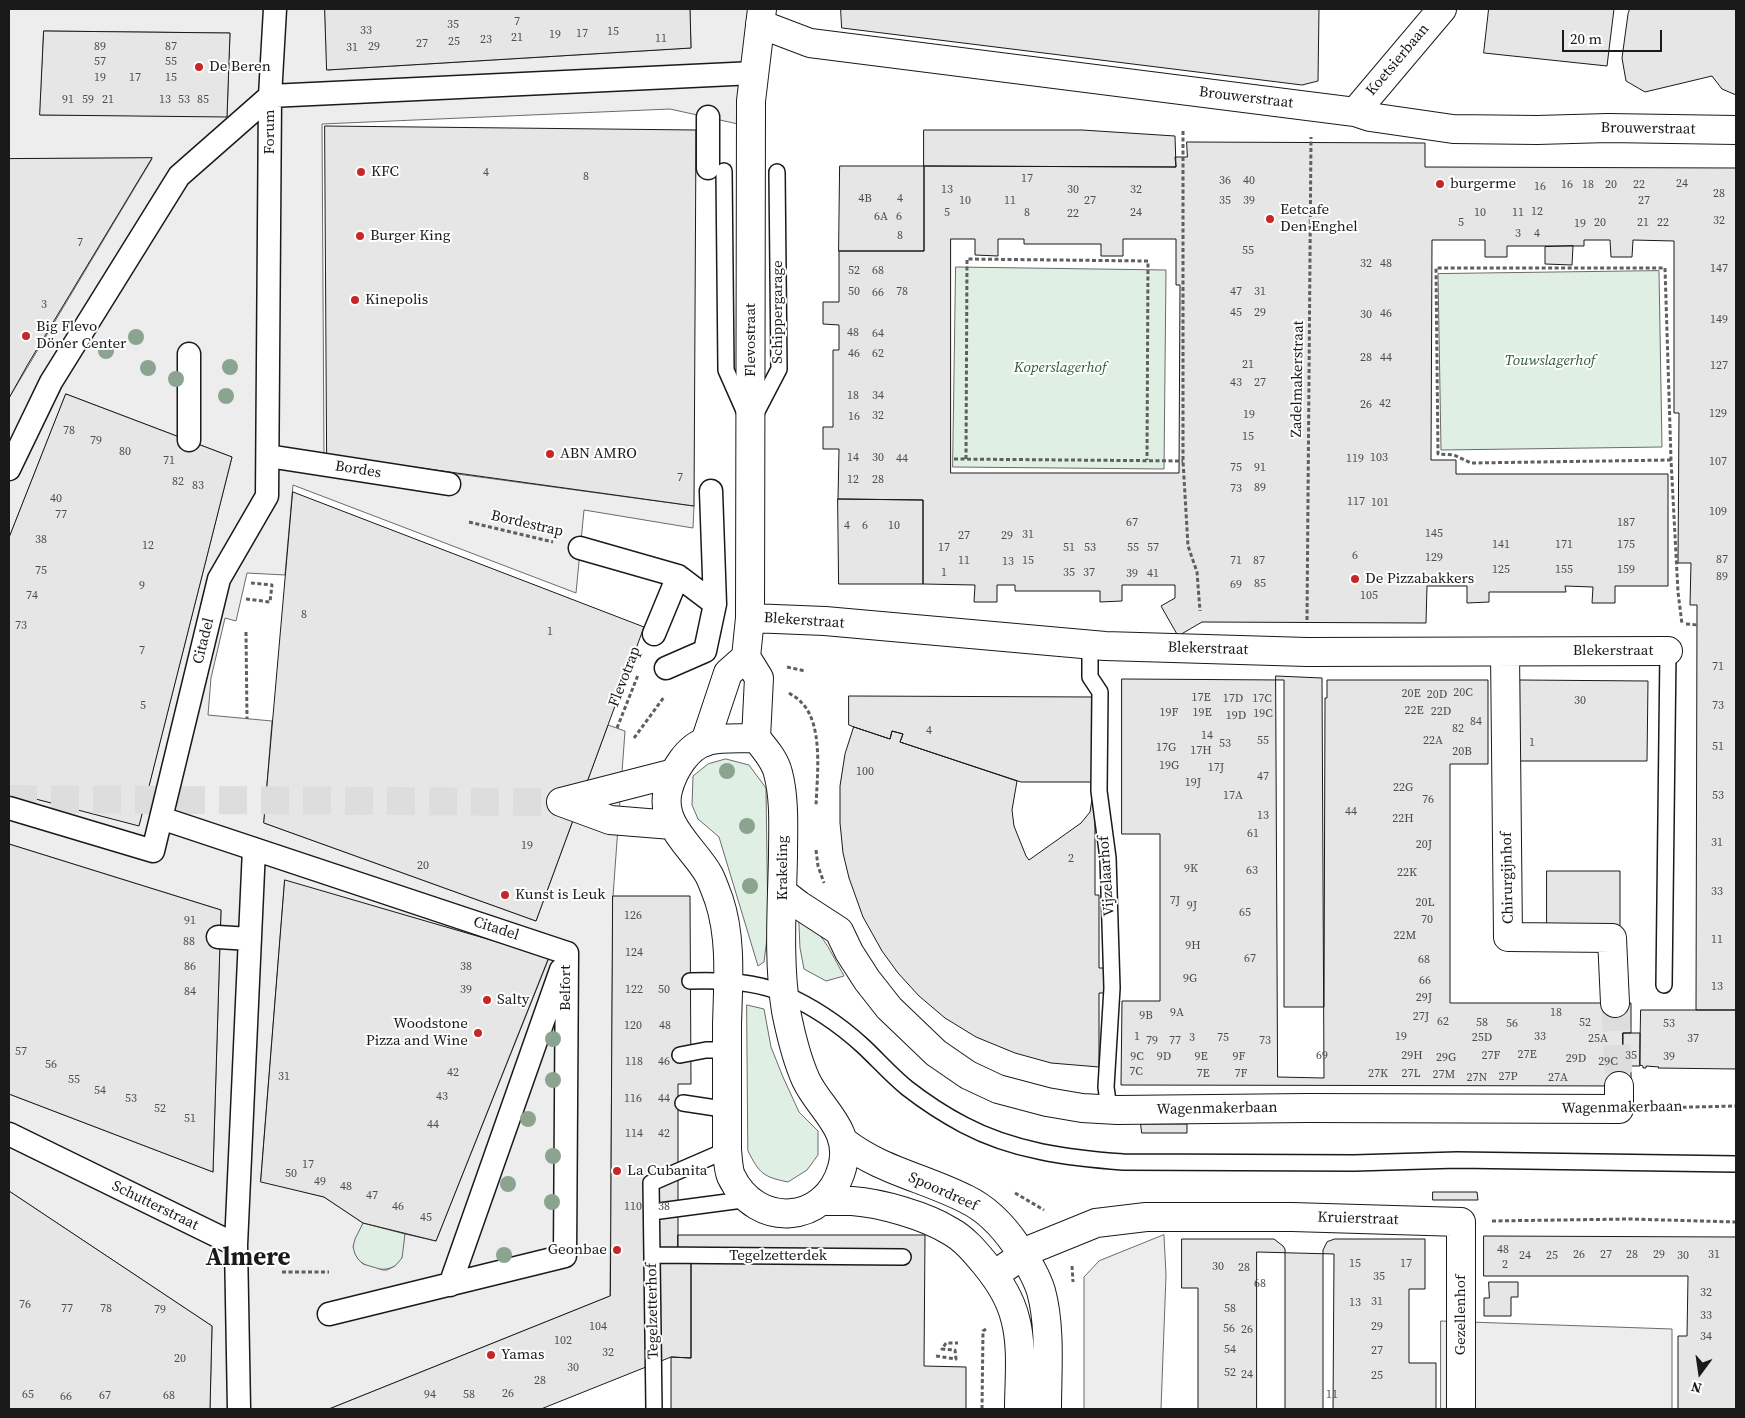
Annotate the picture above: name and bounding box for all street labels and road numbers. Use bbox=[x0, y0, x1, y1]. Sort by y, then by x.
street label: Koetsierbaan bbox=[1363, 20, 1433, 100]
street label: Brouwerstraat bbox=[1198, 83, 1294, 113]
street label: Forum bbox=[261, 110, 279, 154]
street label: Brouwerstraat bbox=[1600, 119, 1696, 139]
street label: Schippergarage bbox=[769, 260, 787, 364]
street label: Flevostraat bbox=[742, 303, 760, 377]
street label: Zadelmakerstraat bbox=[1288, 320, 1308, 438]
street label: Bordes bbox=[334, 457, 382, 483]
street label: Bordestrap bbox=[489, 507, 565, 541]
street label: Blekerstraat bbox=[763, 609, 845, 633]
street label: Citadel bbox=[190, 616, 218, 666]
street label: Blekerstraat bbox=[1167, 639, 1249, 659]
street label: Blekerstraat bbox=[1573, 642, 1653, 660]
street label: Flevotrap bbox=[605, 644, 645, 710]
street label: Chirurgijnhof bbox=[1498, 832, 1518, 924]
street label: Krakeling bbox=[774, 835, 792, 901]
street label: Vijzelaarhof bbox=[1095, 835, 1119, 917]
street label: Citadel bbox=[471, 913, 521, 945]
street label: Belfort bbox=[557, 965, 575, 1011]
street label: Wagenmakerbaan bbox=[1561, 1098, 1683, 1118]
street label: Wagenmakerbaan bbox=[1156, 1099, 1278, 1119]
street label: Spoordreef bbox=[905, 1169, 981, 1215]
street label: Schutterstraat bbox=[109, 1177, 201, 1235]
street label: Kruierstraat bbox=[1317, 1209, 1399, 1229]
street label: Tegelzetterdek bbox=[729, 1247, 827, 1265]
street label: Tegelzetterhof bbox=[643, 1263, 663, 1359]
street label: Gezellenhof bbox=[1452, 1275, 1470, 1355]

